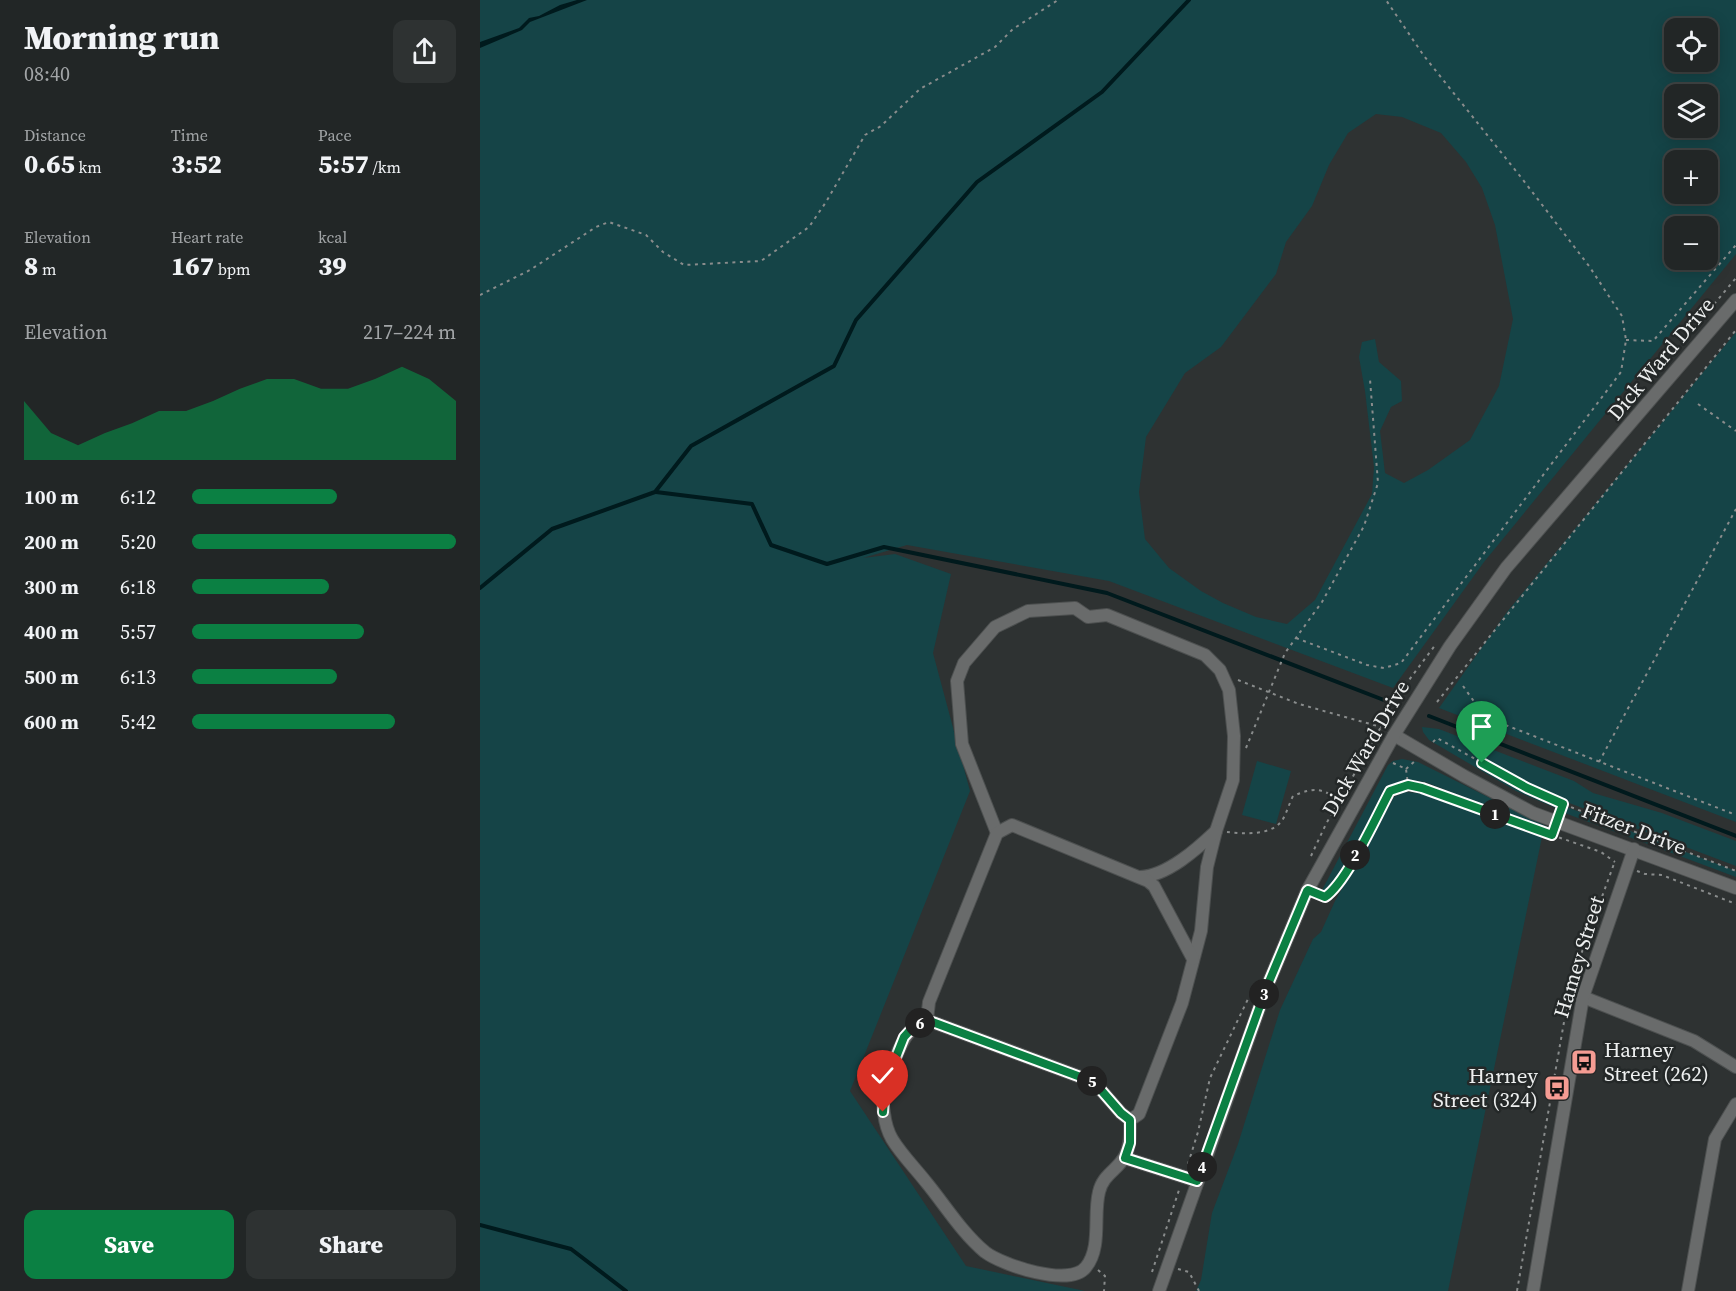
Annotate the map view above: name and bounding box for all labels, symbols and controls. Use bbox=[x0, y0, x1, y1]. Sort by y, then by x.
text: Morning run bbox=[24, 15, 220, 60]
map controls bbox=[1664, 18, 1718, 270]
button: locate bbox=[1664, 18, 1718, 72]
button: share bbox=[393, 20, 456, 83]
text: 08:40 bbox=[24, 60, 70, 88]
button: layers bbox=[1664, 84, 1718, 138]
text: Distance bbox=[24, 124, 86, 146]
text: Time bbox=[171, 124, 208, 146]
text: Pace bbox=[318, 124, 352, 146]
text: 0.65 bbox=[24, 146, 75, 182]
text: 3:52 bbox=[171, 146, 222, 182]
text: 5:57 bbox=[318, 146, 369, 182]
button: + bbox=[1664, 150, 1718, 204]
text: km bbox=[75, 156, 102, 178]
text: /km bbox=[369, 156, 401, 178]
button: − bbox=[1664, 216, 1718, 270]
text: Elevation bbox=[24, 226, 91, 248]
text: Heart rate bbox=[171, 226, 243, 248]
text: kcal bbox=[318, 226, 347, 248]
text: 8 bbox=[24, 248, 38, 284]
text: 167 bbox=[171, 248, 214, 284]
text: 39 bbox=[318, 248, 347, 284]
text: m bbox=[38, 258, 56, 280]
text: bpm bbox=[214, 258, 251, 280]
street label: Dick Ward Drive bbox=[1601, 291, 1721, 426]
text: Elevation bbox=[24, 318, 108, 346]
text: 217–224 m bbox=[363, 318, 456, 346]
text: 100 m bbox=[24, 483, 79, 511]
text: 6:12 bbox=[120, 483, 156, 511]
text: 200 m bbox=[24, 528, 79, 556]
text: 5:20 bbox=[120, 528, 156, 556]
text: 300 m bbox=[24, 573, 79, 601]
text: 6:18 bbox=[120, 573, 156, 601]
text: 400 m bbox=[24, 618, 79, 646]
text: 5:57 bbox=[120, 618, 156, 646]
text: 500 m bbox=[24, 663, 79, 691]
text: 6:13 bbox=[120, 663, 156, 691]
street label: Dick Ward Drive bbox=[1315, 675, 1416, 821]
pin bbox=[1456, 701, 1507, 763]
text: 600 m bbox=[24, 708, 79, 736]
text: 5:42 bbox=[120, 708, 156, 736]
icon: arrive bbox=[1465, 710, 1498, 743]
street label: Fitzer Drive bbox=[1578, 795, 1691, 862]
pin: 1 bbox=[1480, 799, 1510, 829]
text: 1 bbox=[1491, 803, 1499, 825]
pin: 2 bbox=[1340, 840, 1370, 870]
text: 2 bbox=[1351, 844, 1359, 866]
street label: Hamey Street bbox=[1546, 892, 1611, 1021]
pin: 3 bbox=[1249, 979, 1279, 1009]
text: 3 bbox=[1260, 983, 1268, 1005]
pin: 6 bbox=[905, 1008, 935, 1038]
text: 6 bbox=[916, 1012, 924, 1034]
place label: Harney Street (262) bbox=[1604, 1035, 1709, 1088]
bus stop icon: Harney Street (262) bbox=[1569, 1047, 1599, 1077]
pin bbox=[857, 1050, 908, 1112]
icon: check bbox=[866, 1059, 899, 1092]
place label: Harney Street (324) bbox=[1433, 1061, 1538, 1114]
pin: 5 bbox=[1077, 1066, 1107, 1096]
text: 5 bbox=[1088, 1070, 1096, 1092]
bus stop icon: Harney Street (324) bbox=[1542, 1073, 1572, 1103]
pin: 4 bbox=[1187, 1152, 1217, 1182]
text: 4 bbox=[1198, 1156, 1206, 1178]
button: Save bbox=[24, 1210, 234, 1279]
button: Share bbox=[246, 1210, 456, 1279]

